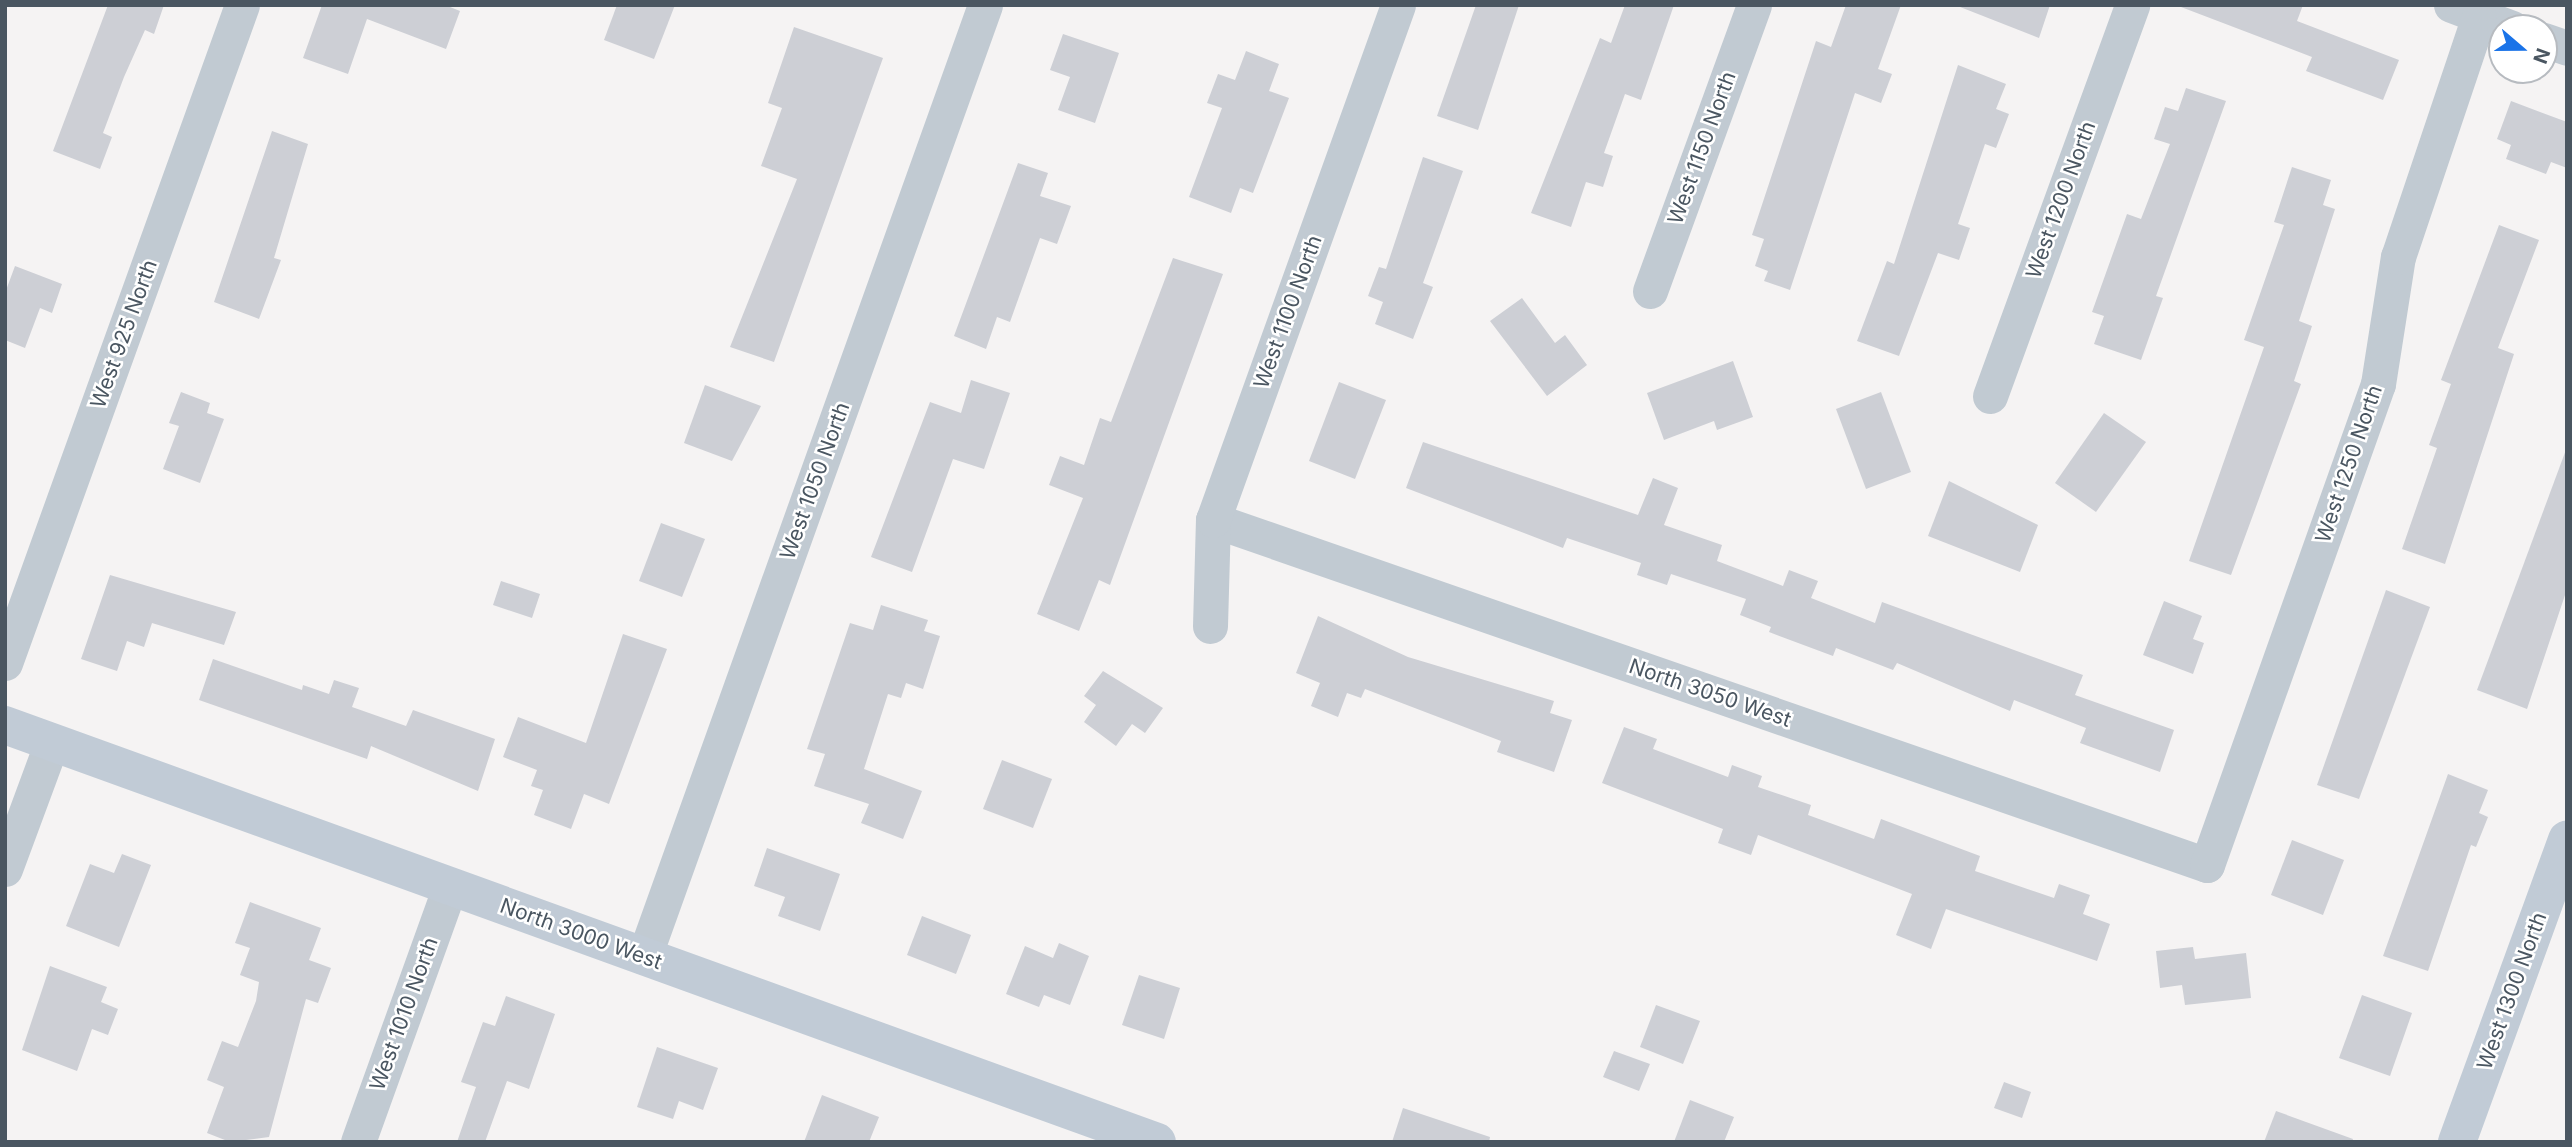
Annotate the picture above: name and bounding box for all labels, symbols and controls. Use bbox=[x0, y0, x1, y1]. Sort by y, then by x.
north arrow bbox=[2488, 14, 2558, 84]
text: N bbox=[2528, 45, 2555, 66]
street label: West 1150 North bbox=[1663, 68, 1741, 228]
street label: West 1200 North bbox=[2021, 118, 2101, 282]
street label: West 1100 North bbox=[1249, 232, 1327, 392]
street label: West 925 North bbox=[85, 256, 163, 412]
street label: West 1250 North bbox=[2310, 382, 2388, 546]
street label: West 1050 North bbox=[775, 399, 855, 563]
street label: North 3050 West bbox=[1626, 653, 1794, 733]
street label: North 3000 West bbox=[497, 893, 665, 975]
street label: West 1300 North bbox=[2472, 909, 2552, 1073]
street label: West 1010 North bbox=[365, 934, 443, 1094]

